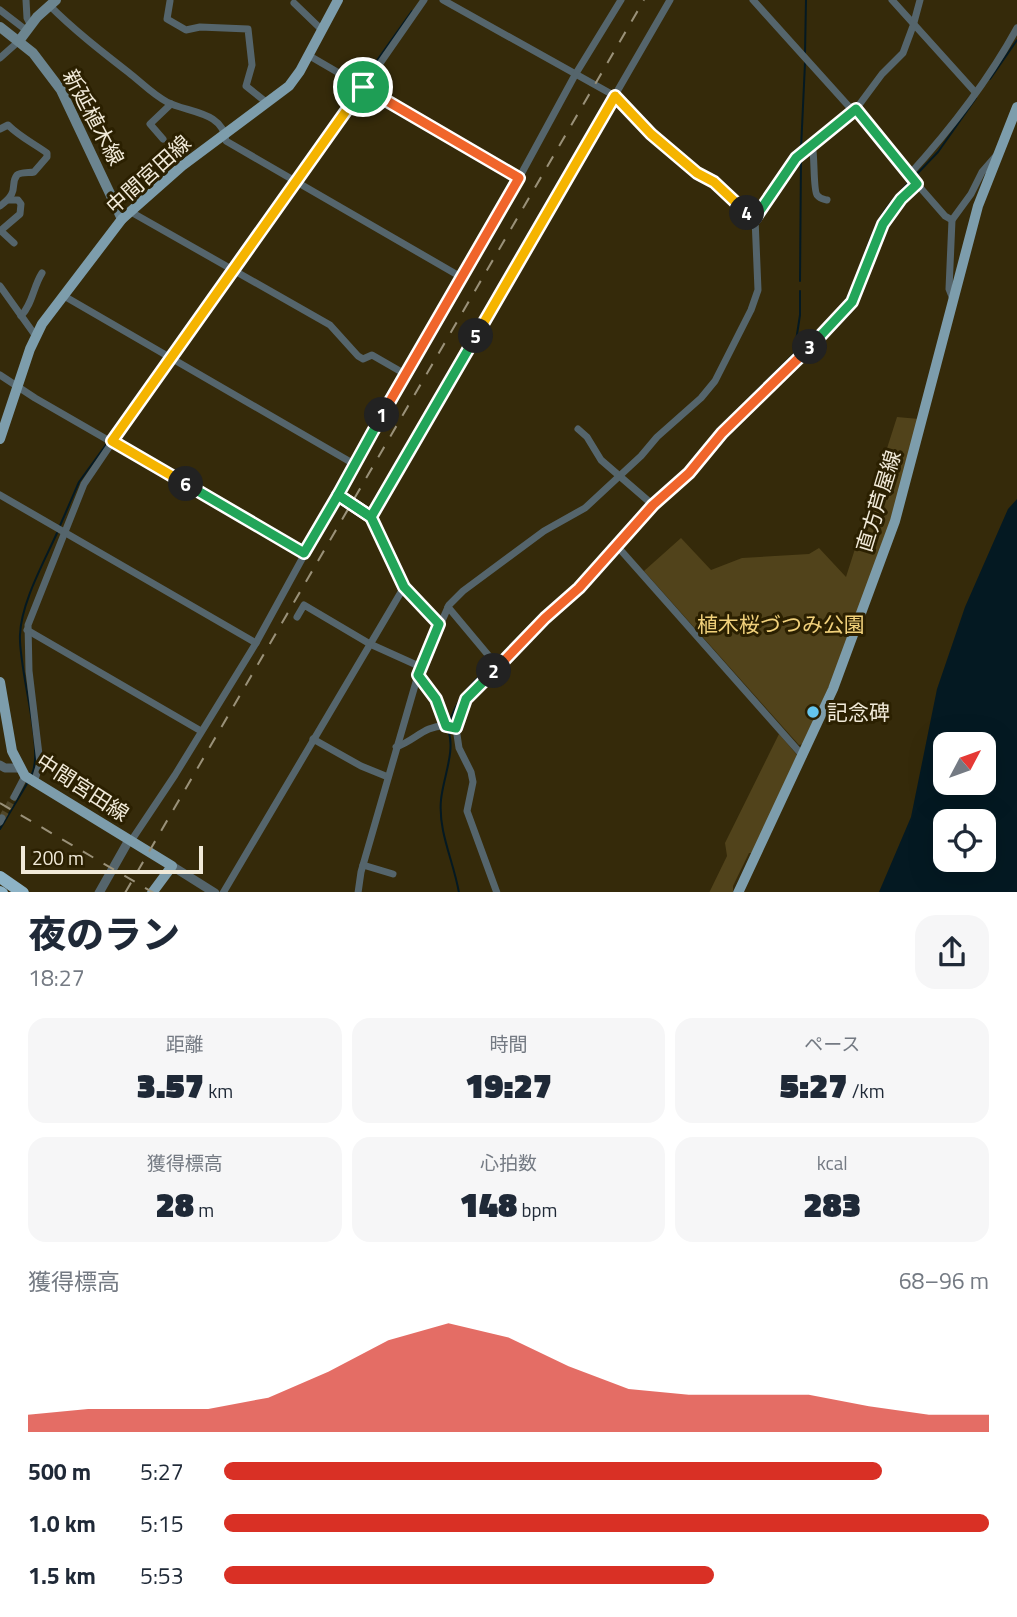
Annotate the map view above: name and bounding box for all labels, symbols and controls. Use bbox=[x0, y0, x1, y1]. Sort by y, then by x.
pin bbox=[333, 57, 393, 117]
street label: 新延植木線 bbox=[55, 63, 133, 171]
icon: arrive bbox=[344, 68, 382, 106]
street label: 中間宮田線 bbox=[98, 127, 198, 221]
pin: 4 bbox=[730, 196, 764, 230]
text: 4 bbox=[741, 198, 752, 227]
pin: 5 bbox=[458, 318, 494, 354]
text: 5 bbox=[470, 321, 481, 350]
pin: 3 bbox=[792, 330, 828, 364]
text: 3 bbox=[804, 332, 815, 361]
pin: 1 bbox=[364, 398, 400, 432]
text: 1 bbox=[376, 400, 387, 429]
street label: 直方芦屋線 bbox=[847, 446, 909, 556]
pin: 6 bbox=[168, 466, 204, 502]
text: 6 bbox=[180, 469, 191, 498]
park label: 植木桜づつみ公園 bbox=[697, 608, 865, 640]
pin: 2 bbox=[476, 654, 512, 688]
text: 2 bbox=[488, 656, 499, 685]
place label: 記念碑 bbox=[827, 696, 890, 728]
marker: 記念碑 bbox=[805, 704, 821, 720]
north arrow bbox=[933, 732, 996, 794]
map controls bbox=[933, 732, 996, 872]
street label: 中間宮田線 bbox=[30, 745, 136, 829]
button: locate bbox=[933, 809, 996, 872]
text: 200 m bbox=[32, 843, 84, 872]
scale bar bbox=[21, 844, 203, 875]
text: 夜のラン bbox=[28, 905, 180, 963]
button: share bbox=[915, 915, 989, 989]
text: 18:27 bbox=[28, 960, 85, 995]
text: 距離 bbox=[166, 1029, 204, 1058]
text: 時間 bbox=[489, 1029, 528, 1058]
text: ペース bbox=[804, 1029, 860, 1058]
text: 3.57 bbox=[136, 1058, 204, 1112]
text: 19:27 bbox=[465, 1058, 552, 1112]
text: 5:27 bbox=[780, 1058, 848, 1112]
text: km bbox=[204, 1076, 233, 1105]
text: /km bbox=[848, 1076, 885, 1105]
text: 獲得標高 bbox=[147, 1148, 223, 1177]
text: 心拍数 bbox=[480, 1148, 537, 1177]
text: kcal bbox=[817, 1148, 848, 1177]
text: 28 bbox=[156, 1177, 194, 1231]
text: 148 bbox=[460, 1177, 517, 1231]
text: 283 bbox=[803, 1177, 861, 1231]
text: m bbox=[194, 1195, 214, 1224]
text: bpm bbox=[517, 1195, 557, 1224]
text: 68–96 m bbox=[899, 1263, 989, 1298]
text: 獲得標高 bbox=[28, 1264, 120, 1299]
text: 500 m bbox=[28, 1454, 91, 1489]
text: 5:27 bbox=[140, 1454, 184, 1489]
text: 1.0 km bbox=[28, 1506, 96, 1541]
text: 5:15 bbox=[140, 1506, 184, 1541]
text: 1.5 km bbox=[28, 1558, 96, 1593]
text: 5:53 bbox=[140, 1558, 184, 1593]

